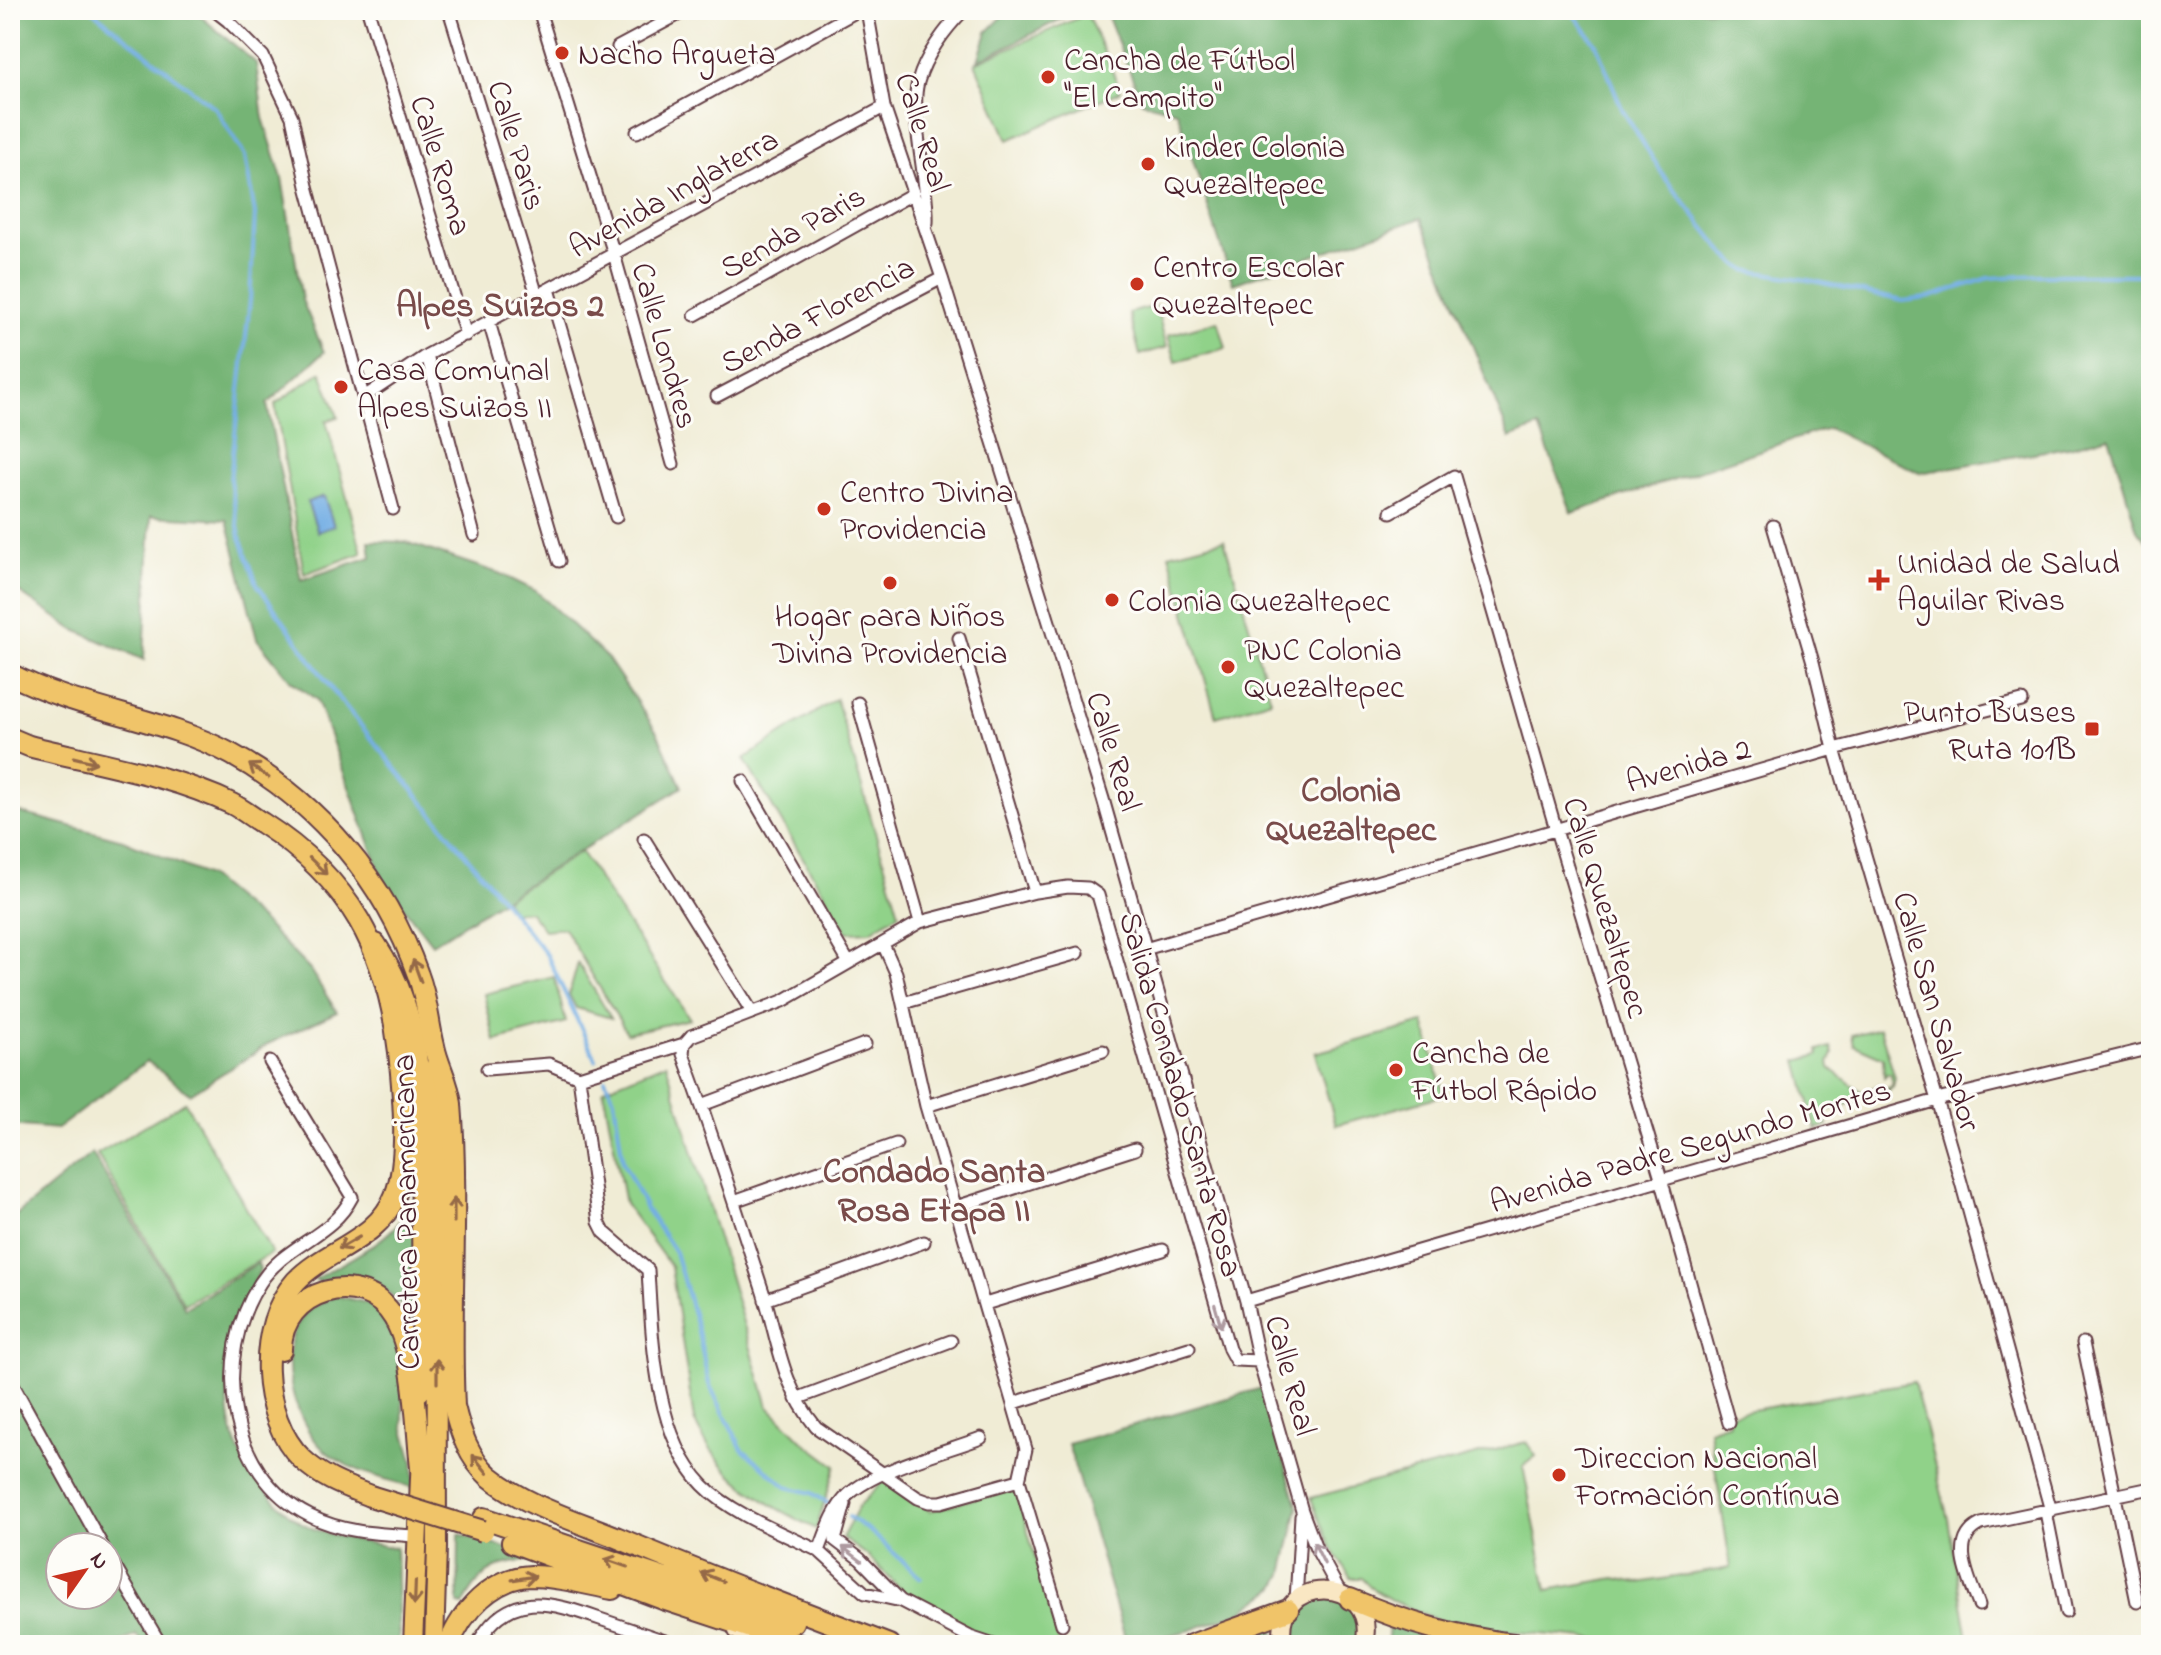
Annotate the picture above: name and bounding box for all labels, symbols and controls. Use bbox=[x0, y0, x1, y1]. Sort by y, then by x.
place label: Nacho Argueta bbox=[578, 33, 776, 80]
place label: Cancha de Fútbol "El Campito" bbox=[1064, 39, 1295, 123]
marker: Nacho Argueta bbox=[553, 44, 571, 62]
street label: Calle Real bbox=[880, 68, 961, 199]
marker: Cancha de Fútbol "El Campito" bbox=[1039, 68, 1057, 86]
street label: Calle Paris bbox=[473, 75, 557, 217]
street label: Calle Roma bbox=[395, 90, 482, 242]
street label: Avenida Inglaterra bbox=[561, 118, 788, 272]
place label: Kinder Colonia Quezaltepec bbox=[1164, 126, 1345, 210]
marker: Kinder Colonia Quezaltepec bbox=[1139, 155, 1157, 173]
street label: Senda Paris bbox=[712, 175, 875, 293]
street label: Senda Florencia bbox=[713, 246, 924, 388]
place label: Centro Escolar Quezaltepec bbox=[1153, 246, 1344, 330]
street label: Calle Londres bbox=[617, 257, 709, 435]
marker: Centro Escolar Quezaltepec bbox=[1128, 275, 1146, 293]
district label: Alpes Suizos 2 bbox=[396, 283, 604, 333]
place label: Casa Comunal Alpes Suizos II bbox=[357, 349, 552, 433]
marker: Casa Comunal Alpes Suizos II bbox=[332, 378, 350, 396]
place label: Centro Divina Providencia bbox=[840, 471, 1013, 555]
marker: Centro Divina Providencia bbox=[815, 500, 833, 518]
place label: Unidad de Salud Aguilar Rivas bbox=[1897, 542, 2120, 626]
marker: Unidad de Salud Aguilar Rivas bbox=[1868, 569, 1890, 591]
marker: Hogar para Niños Divina Providencia bbox=[881, 574, 899, 592]
place label: Colonia Quezaltepec bbox=[1128, 580, 1391, 627]
marker: Colonia Quezaltepec bbox=[1103, 591, 1121, 609]
place label: Hogar para Niños Divina Providencia bbox=[771, 595, 1008, 679]
place label: PNC Colonia Quezaltepec bbox=[1244, 629, 1405, 713]
marker: PNC Colonia Quezaltepec bbox=[1219, 658, 1237, 676]
street label: Calle Real bbox=[1071, 687, 1152, 818]
place label: Punto Buses Ruta 101B bbox=[1903, 691, 2076, 775]
marker: Punto Buses Ruta 101B bbox=[2083, 720, 2101, 738]
street label: Avenida 2 bbox=[1621, 727, 1757, 808]
one-way arrow bbox=[71, 753, 97, 768]
one-way arrow bbox=[248, 763, 270, 779]
district label: Colonia Quezaltepec bbox=[1266, 768, 1437, 857]
street label: Calle Quezaltepec bbox=[1548, 792, 1660, 1025]
one-way arrow bbox=[308, 856, 328, 875]
street label: Calle San Salvador bbox=[1878, 887, 1991, 1137]
street label: Salida Condado Santa Rosa bbox=[1104, 907, 1253, 1283]
one-way arrow bbox=[408, 959, 423, 984]
place label: Cancha de Fútbol Rápido bbox=[1411, 1032, 1597, 1116]
street label: Carretera Panamericana bbox=[382, 1054, 435, 1370]
marker: Cancha de Fútbol Rápido bbox=[1387, 1061, 1405, 1079]
street label: Avenida Padre Segundo Montes bbox=[1485, 1069, 1897, 1228]
district label: Condado Santa Rosa Etapa II bbox=[823, 1149, 1045, 1238]
one-way arrow bbox=[446, 1197, 462, 1224]
one-way arrow bbox=[338, 1236, 362, 1251]
one-way arrow bbox=[1211, 1303, 1226, 1329]
street label: Calle Real bbox=[1250, 1311, 1327, 1441]
one-way arrow bbox=[429, 1358, 445, 1385]
place label: Direccion Nacional Formación Contínua bbox=[1574, 1437, 1840, 1521]
one-way arrow bbox=[471, 1454, 488, 1475]
marker: Direccion Nacional Formación Contínua bbox=[1550, 1466, 1568, 1484]
north arrow bbox=[44, 1531, 124, 1611]
one-way arrow bbox=[1311, 1541, 1326, 1565]
one-way arrow bbox=[842, 1545, 863, 1562]
text: N bbox=[81, 1546, 116, 1577]
one-way arrow bbox=[604, 1555, 629, 1570]
one-way arrow bbox=[700, 1569, 725, 1583]
one-way arrow bbox=[511, 1570, 536, 1585]
one-way arrow bbox=[407, 1579, 422, 1606]

